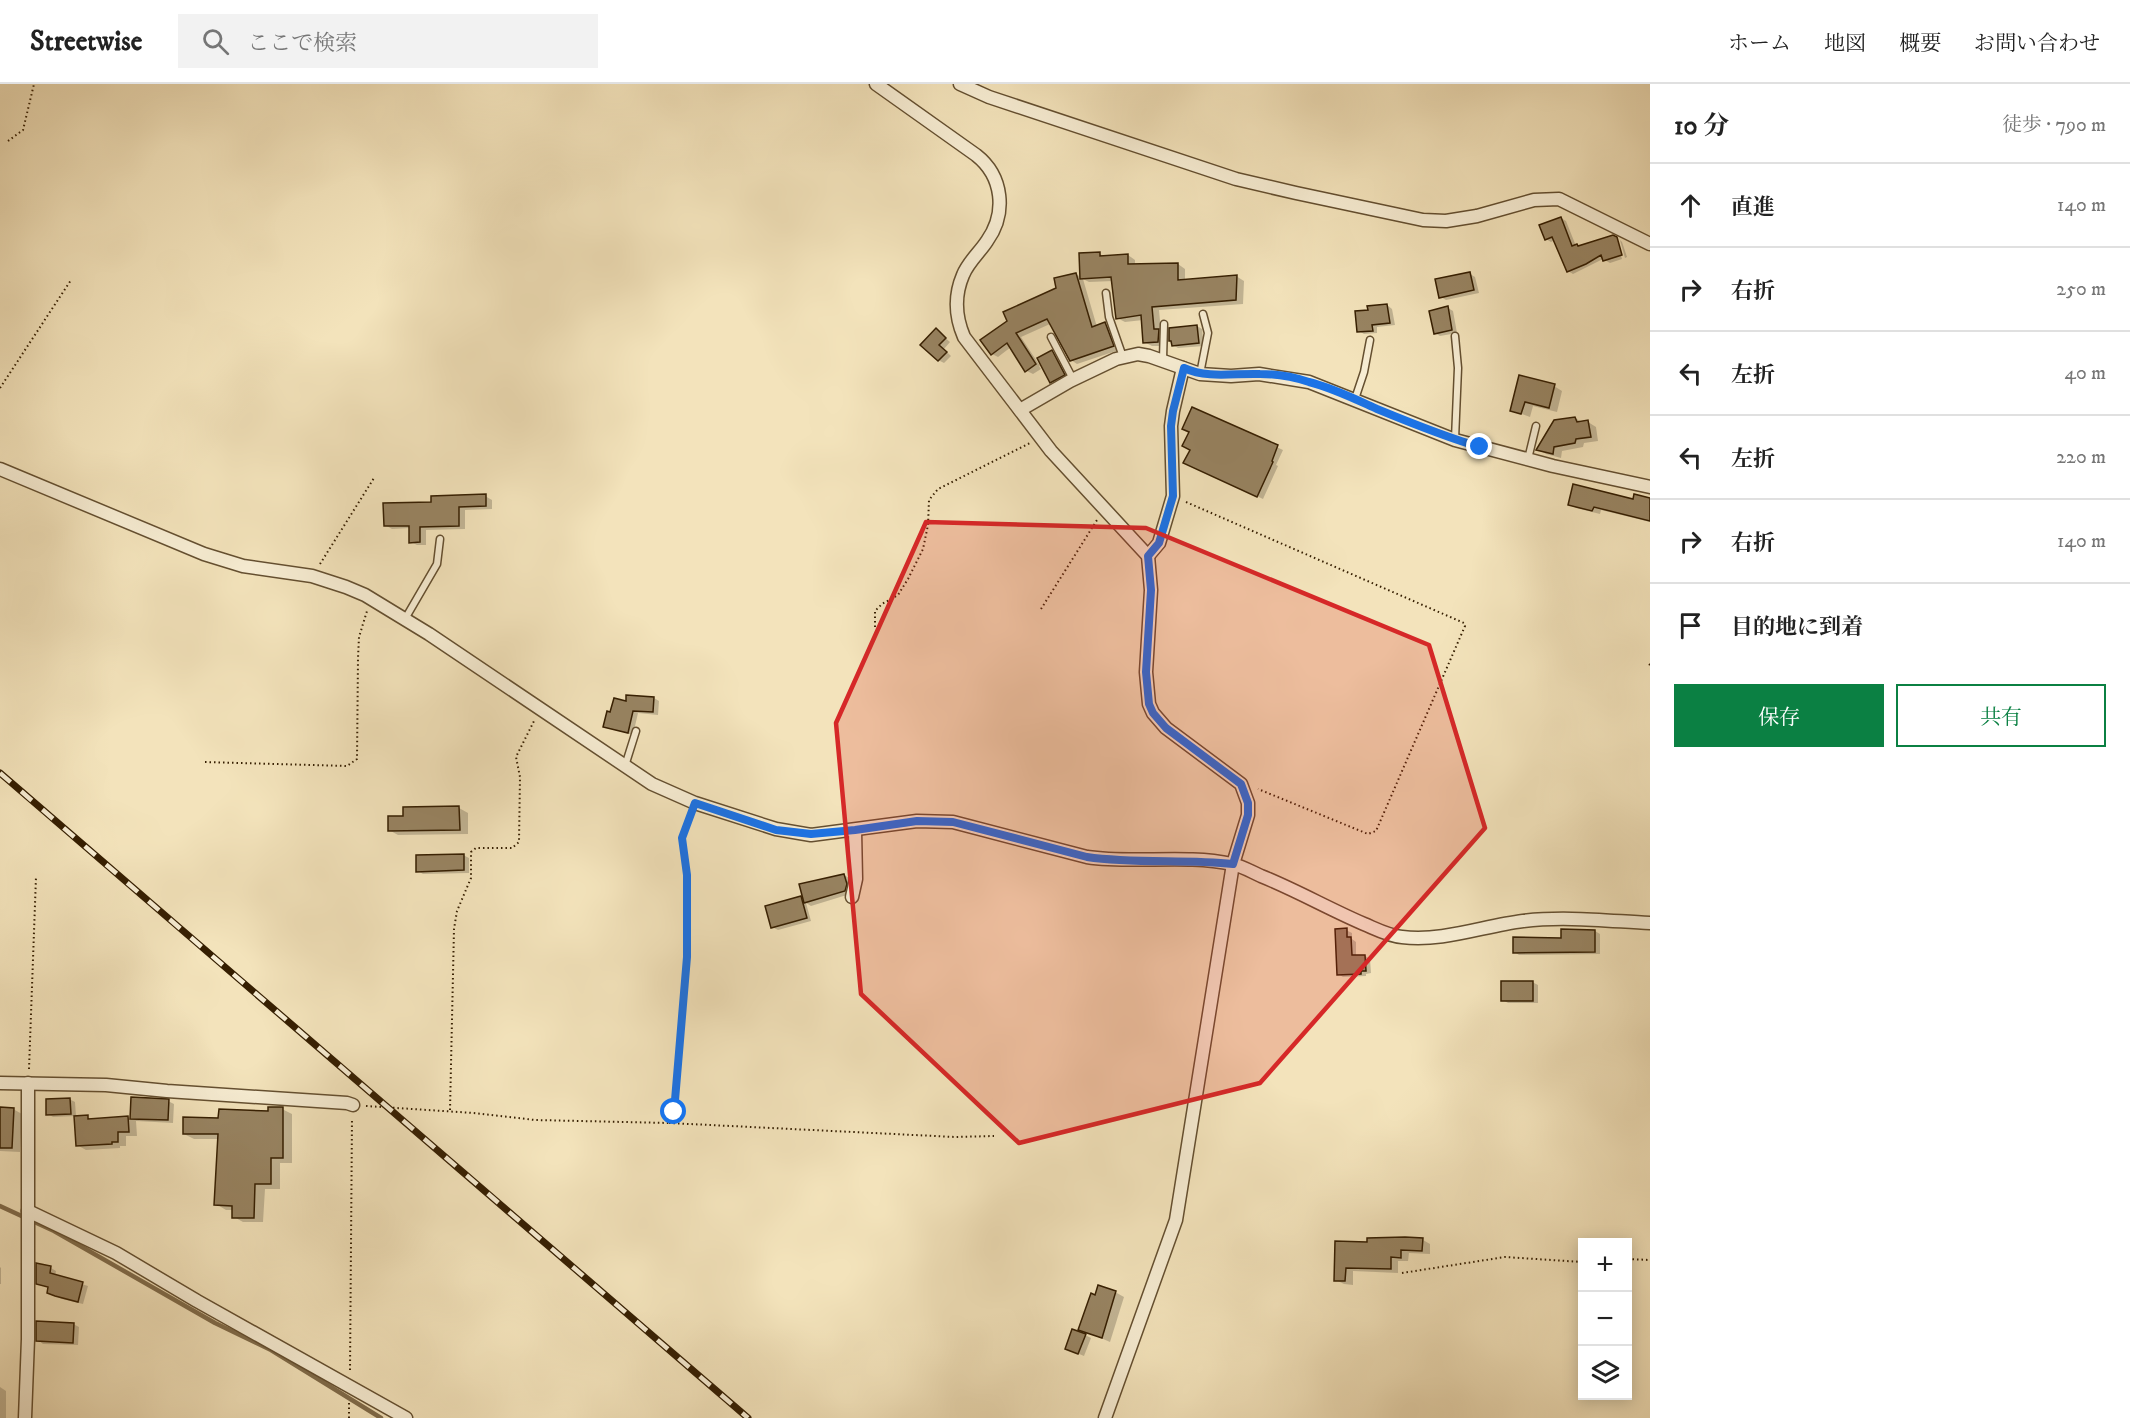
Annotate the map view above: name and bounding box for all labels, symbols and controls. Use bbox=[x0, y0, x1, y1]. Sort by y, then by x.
search box bbox=[178, 14, 598, 68]
text: Streetwise bbox=[30, 24, 142, 59]
icon: search bbox=[199, 25, 232, 58]
text: ここで検索 bbox=[247, 30, 357, 57]
text: ホーム bbox=[1728, 31, 1791, 57]
text: 地図 bbox=[1824, 31, 1866, 57]
text: 概要 bbox=[1899, 31, 1941, 57]
text: お問い合わせ bbox=[1974, 31, 2100, 57]
text: 10 分 bbox=[1674, 110, 1729, 143]
text: 徒歩 · 790 m bbox=[2002, 113, 2106, 138]
icon: ahead bbox=[1674, 189, 1707, 222]
text: 140 m bbox=[2057, 193, 2106, 218]
text: 直進 bbox=[1731, 194, 1775, 221]
icon: right bbox=[1674, 273, 1707, 306]
text: 250 m bbox=[2056, 277, 2106, 302]
text: 右折 bbox=[1731, 278, 1775, 305]
icon: left bbox=[1674, 357, 1707, 390]
text: 40 m bbox=[2064, 361, 2106, 386]
text: 左折 bbox=[1731, 362, 1775, 389]
route end bbox=[1466, 433, 1492, 459]
icon: left bbox=[1674, 441, 1707, 474]
text: 220 m bbox=[2056, 445, 2106, 470]
text: 左折 bbox=[1731, 446, 1775, 473]
icon: right bbox=[1674, 525, 1707, 558]
text: 140 m bbox=[2057, 529, 2106, 554]
text: 右折 bbox=[1731, 530, 1775, 557]
icon: arrive bbox=[1674, 609, 1707, 642]
text: 目的地に到着 bbox=[1731, 614, 1863, 641]
button: 保存 bbox=[1674, 684, 1884, 747]
button: 共有 bbox=[1896, 684, 2106, 747]
route start bbox=[660, 1098, 686, 1124]
map controls bbox=[1578, 1238, 1632, 1400]
button: + bbox=[1578, 1238, 1632, 1292]
button: − bbox=[1578, 1292, 1632, 1346]
button: layers bbox=[1578, 1346, 1632, 1400]

